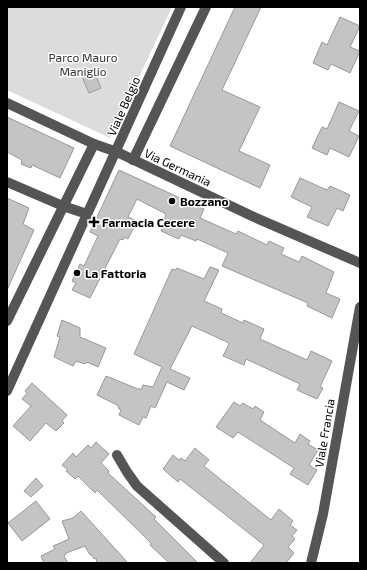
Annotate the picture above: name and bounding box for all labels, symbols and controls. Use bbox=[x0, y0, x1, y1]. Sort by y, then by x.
park label: Parco Mauro Maniglio bbox=[49, 50, 118, 78]
street label: Viale Belgio bbox=[104, 74, 142, 138]
street label: Via Germania bbox=[142, 145, 214, 189]
place label: Bozzano bbox=[180, 194, 229, 208]
marker: Bozzano bbox=[167, 196, 177, 206]
place label: Farmacia Cecere bbox=[102, 215, 195, 229]
marker: Farmacia Cecere bbox=[89, 217, 99, 227]
place label: La Fattoria bbox=[85, 266, 146, 280]
marker: La Fattoria bbox=[72, 268, 82, 278]
street label: Viale Francia bbox=[311, 398, 337, 468]

